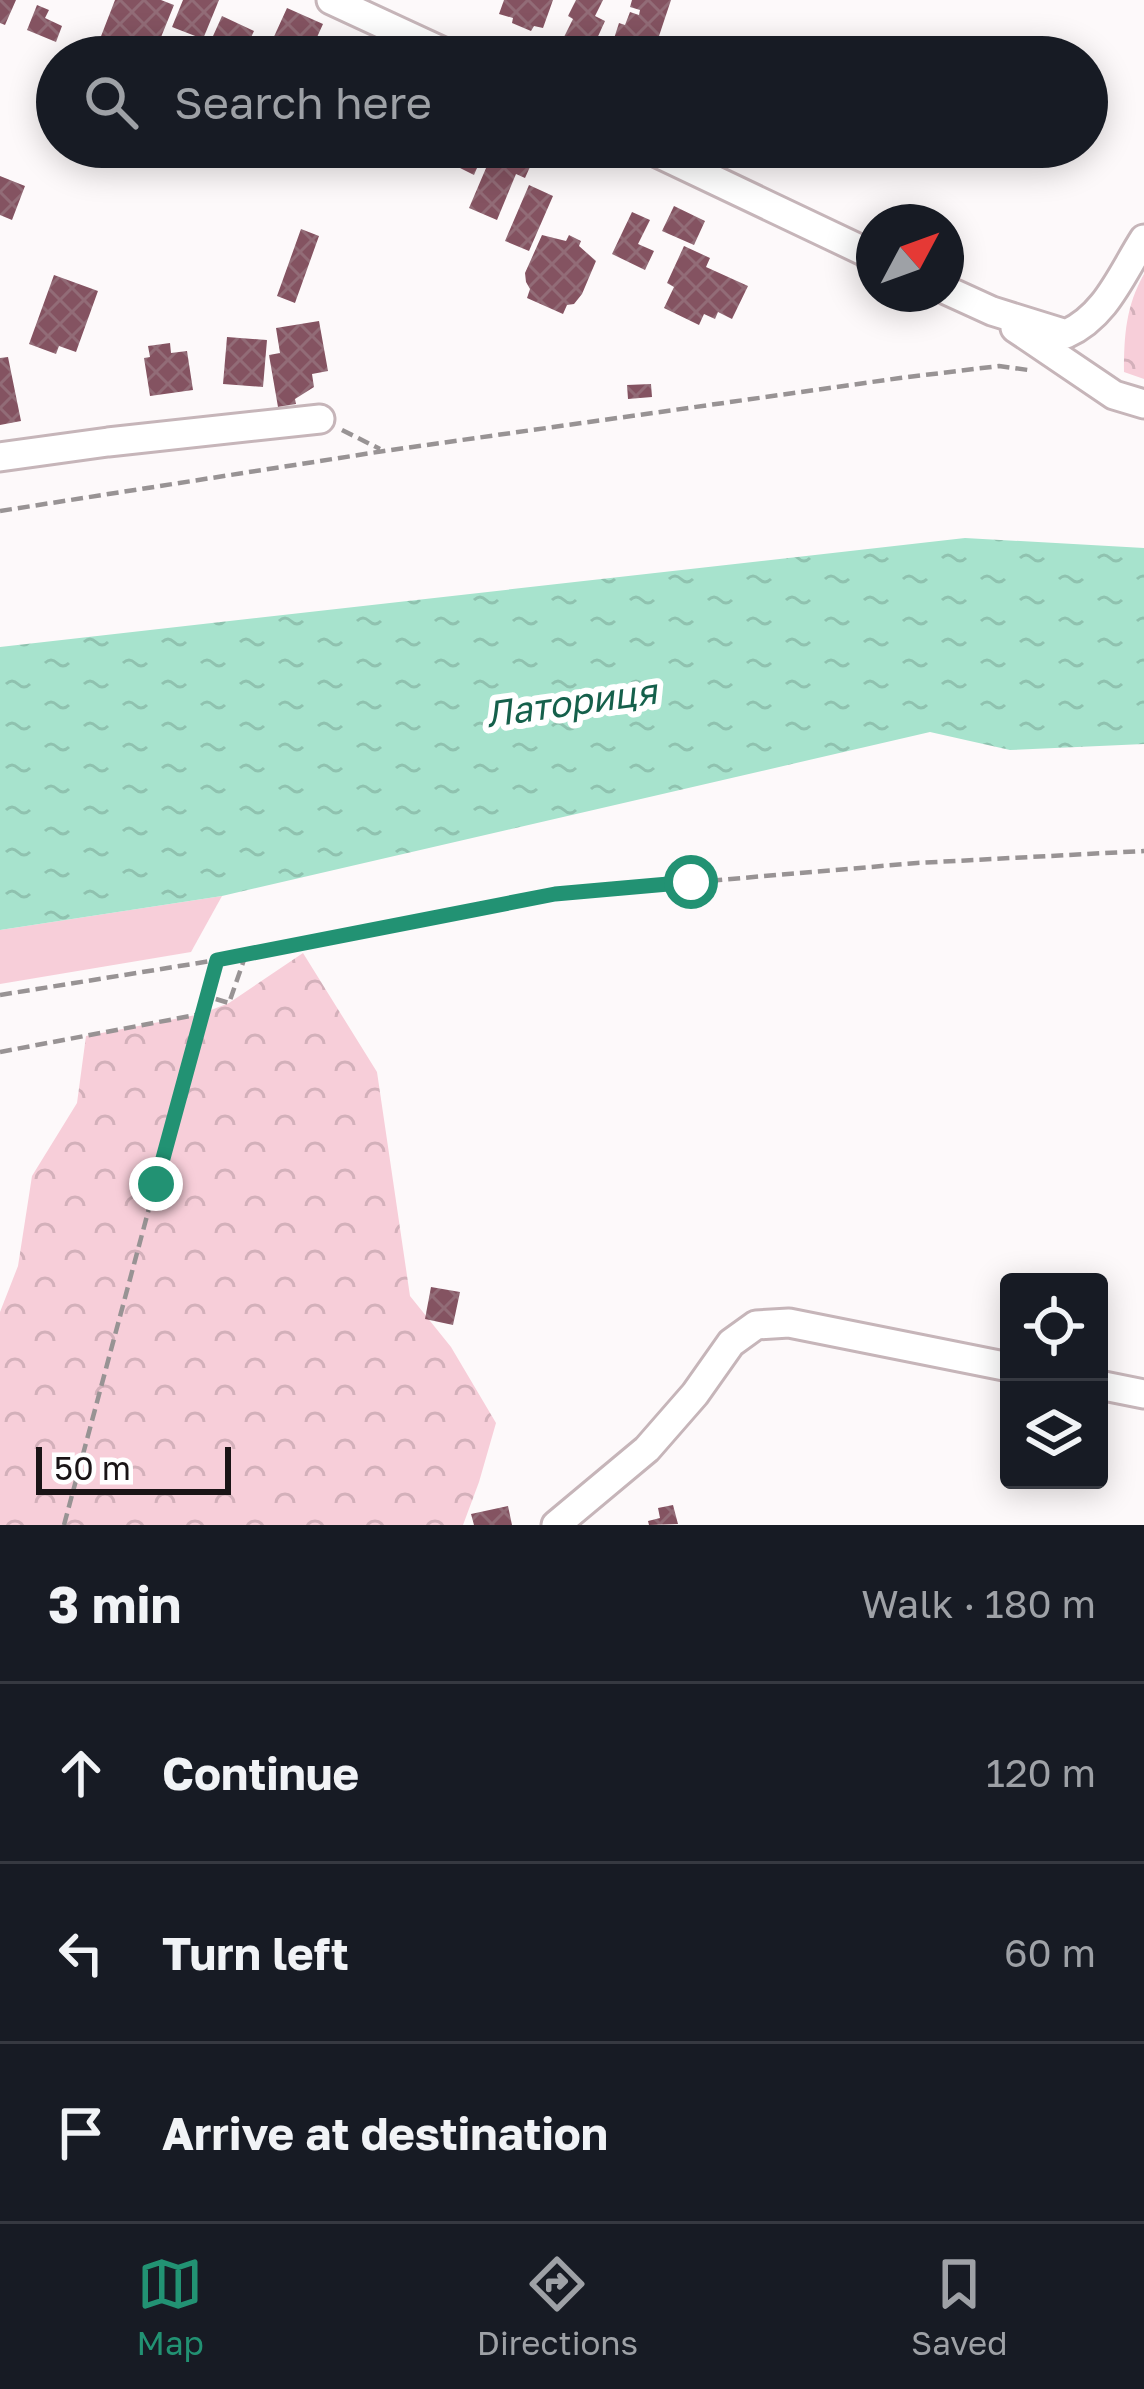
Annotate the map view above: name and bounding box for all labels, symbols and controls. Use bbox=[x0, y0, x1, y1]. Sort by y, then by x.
search box bbox=[36, 36, 1108, 168]
icon: search bbox=[78, 69, 144, 135]
text: Search here bbox=[174, 75, 432, 129]
north arrow bbox=[856, 204, 964, 312]
water label: Латориця bbox=[483, 668, 662, 735]
route start bbox=[664, 855, 718, 909]
route end bbox=[129, 1157, 183, 1211]
map controls bbox=[1000, 1273, 1108, 1489]
button: locate bbox=[1000, 1273, 1108, 1381]
button: layers bbox=[1000, 1381, 1108, 1489]
scale bar bbox=[36, 1441, 231, 1494]
text: 50 m bbox=[54, 1448, 131, 1487]
text: 3 min bbox=[48, 1573, 181, 1634]
text: Walk · 180 m bbox=[861, 1580, 1096, 1627]
icon: ahead bbox=[48, 1740, 114, 1806]
text: Continue bbox=[162, 1746, 359, 1800]
text: 120 m bbox=[986, 1749, 1096, 1796]
icon: left bbox=[48, 1920, 114, 1986]
text: Turn left bbox=[162, 1926, 349, 1980]
text: 60 m bbox=[1004, 1929, 1096, 1976]
icon: arrive bbox=[48, 2100, 114, 2166]
text: Arrive at destination bbox=[162, 2106, 608, 2160]
tab: Map bbox=[137, 2251, 204, 2362]
tab: Directions bbox=[477, 2251, 638, 2362]
tab: Saved bbox=[911, 2251, 1007, 2362]

